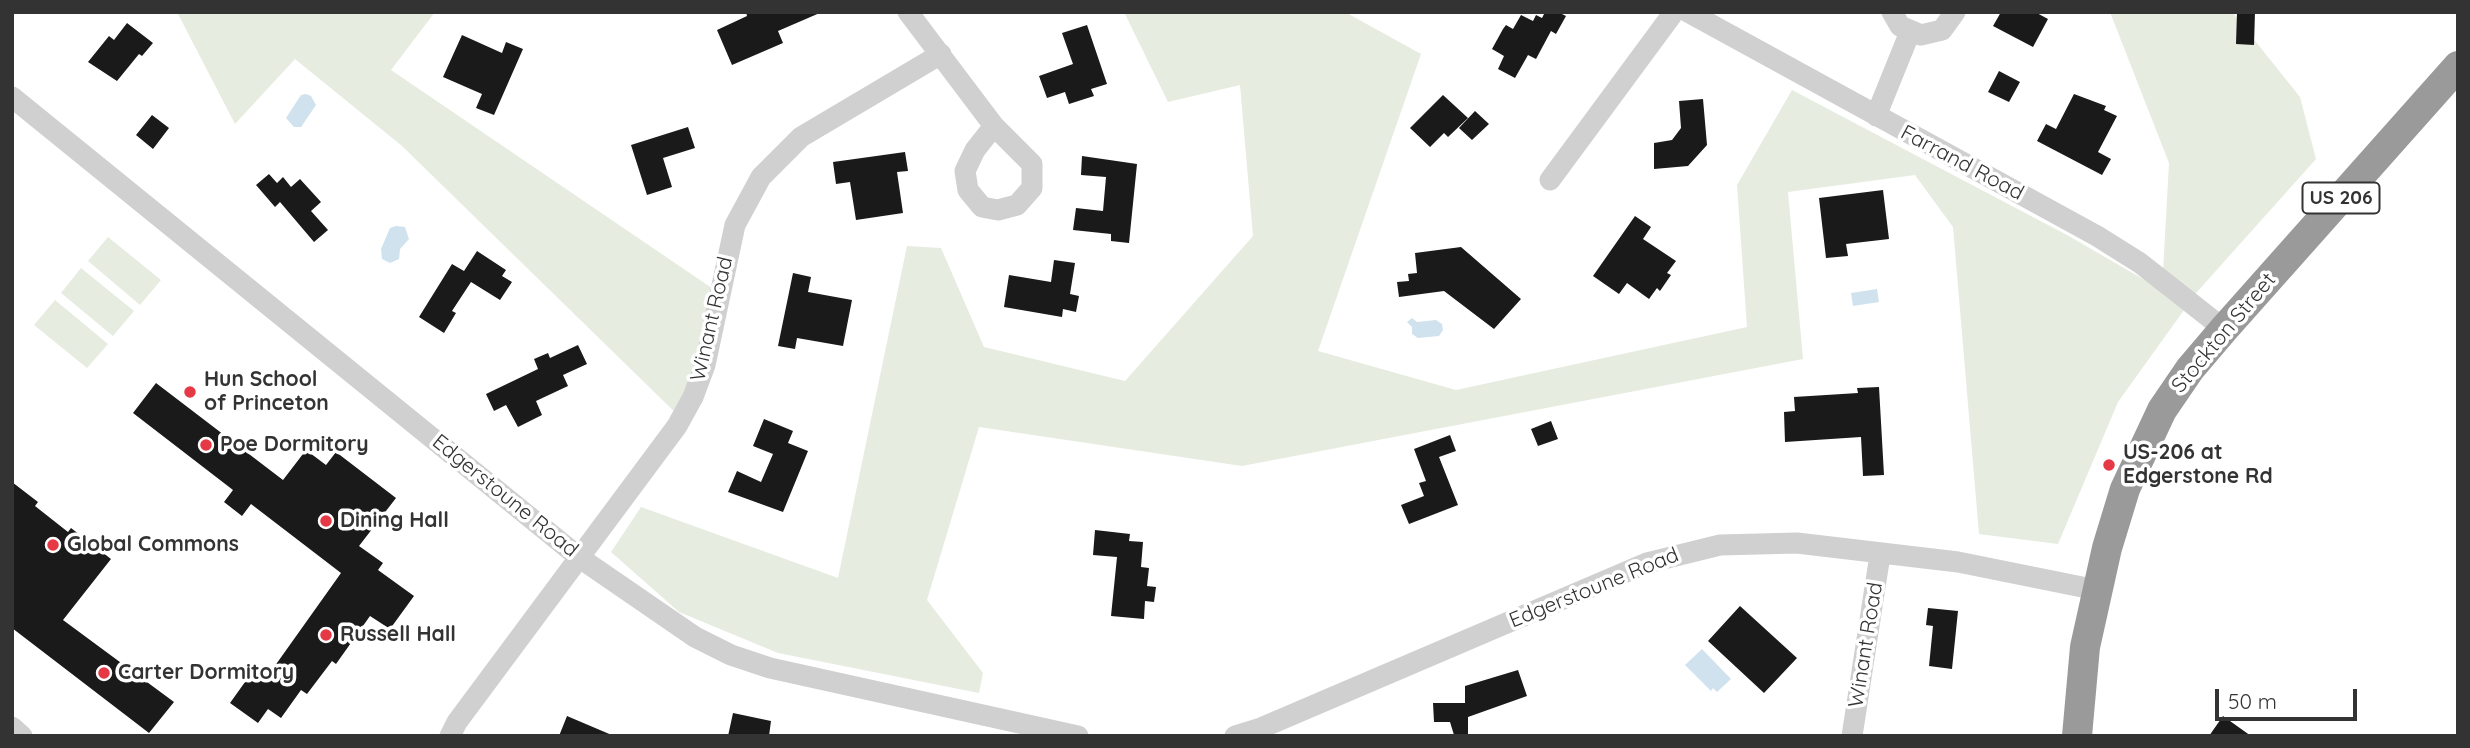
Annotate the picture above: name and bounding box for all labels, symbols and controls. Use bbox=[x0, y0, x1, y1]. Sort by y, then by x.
street label: Farrand Road bbox=[1896, 120, 2028, 206]
road number: US 206 bbox=[2302, 182, 2380, 214]
street label: Winant Road bbox=[685, 254, 739, 384]
street label: Stockton Street bbox=[2167, 268, 2281, 398]
place label: Hun School of Princeton bbox=[204, 367, 329, 417]
marker: Hun School of Princeton bbox=[182, 384, 198, 400]
street label: Edgerstoune Road bbox=[427, 429, 583, 563]
place label: Poe Dormitory bbox=[220, 432, 369, 458]
marker: Poe Dormitory bbox=[198, 437, 214, 453]
place label: US-206 at Edgerstone Rd bbox=[2123, 440, 2273, 490]
marker: US-206 at Edgerstone Rd bbox=[2101, 457, 2117, 473]
place label: Dining Hall bbox=[340, 508, 449, 534]
marker: Dining Hall bbox=[318, 513, 334, 529]
place label: Global Commons bbox=[67, 532, 239, 558]
marker: Global Commons bbox=[45, 537, 61, 553]
street label: Edgerstoune Road bbox=[1506, 543, 1682, 633]
street label: Winant Road bbox=[1844, 580, 1888, 710]
place label: Russell Hall bbox=[340, 622, 456, 648]
marker: Russell Hall bbox=[318, 627, 334, 643]
place label: Carter Dormitory bbox=[118, 660, 294, 686]
marker: Carter Dormitory bbox=[96, 665, 112, 681]
scale bar bbox=[2218, 674, 2360, 718]
text: 50 m bbox=[2228, 688, 2277, 714]

